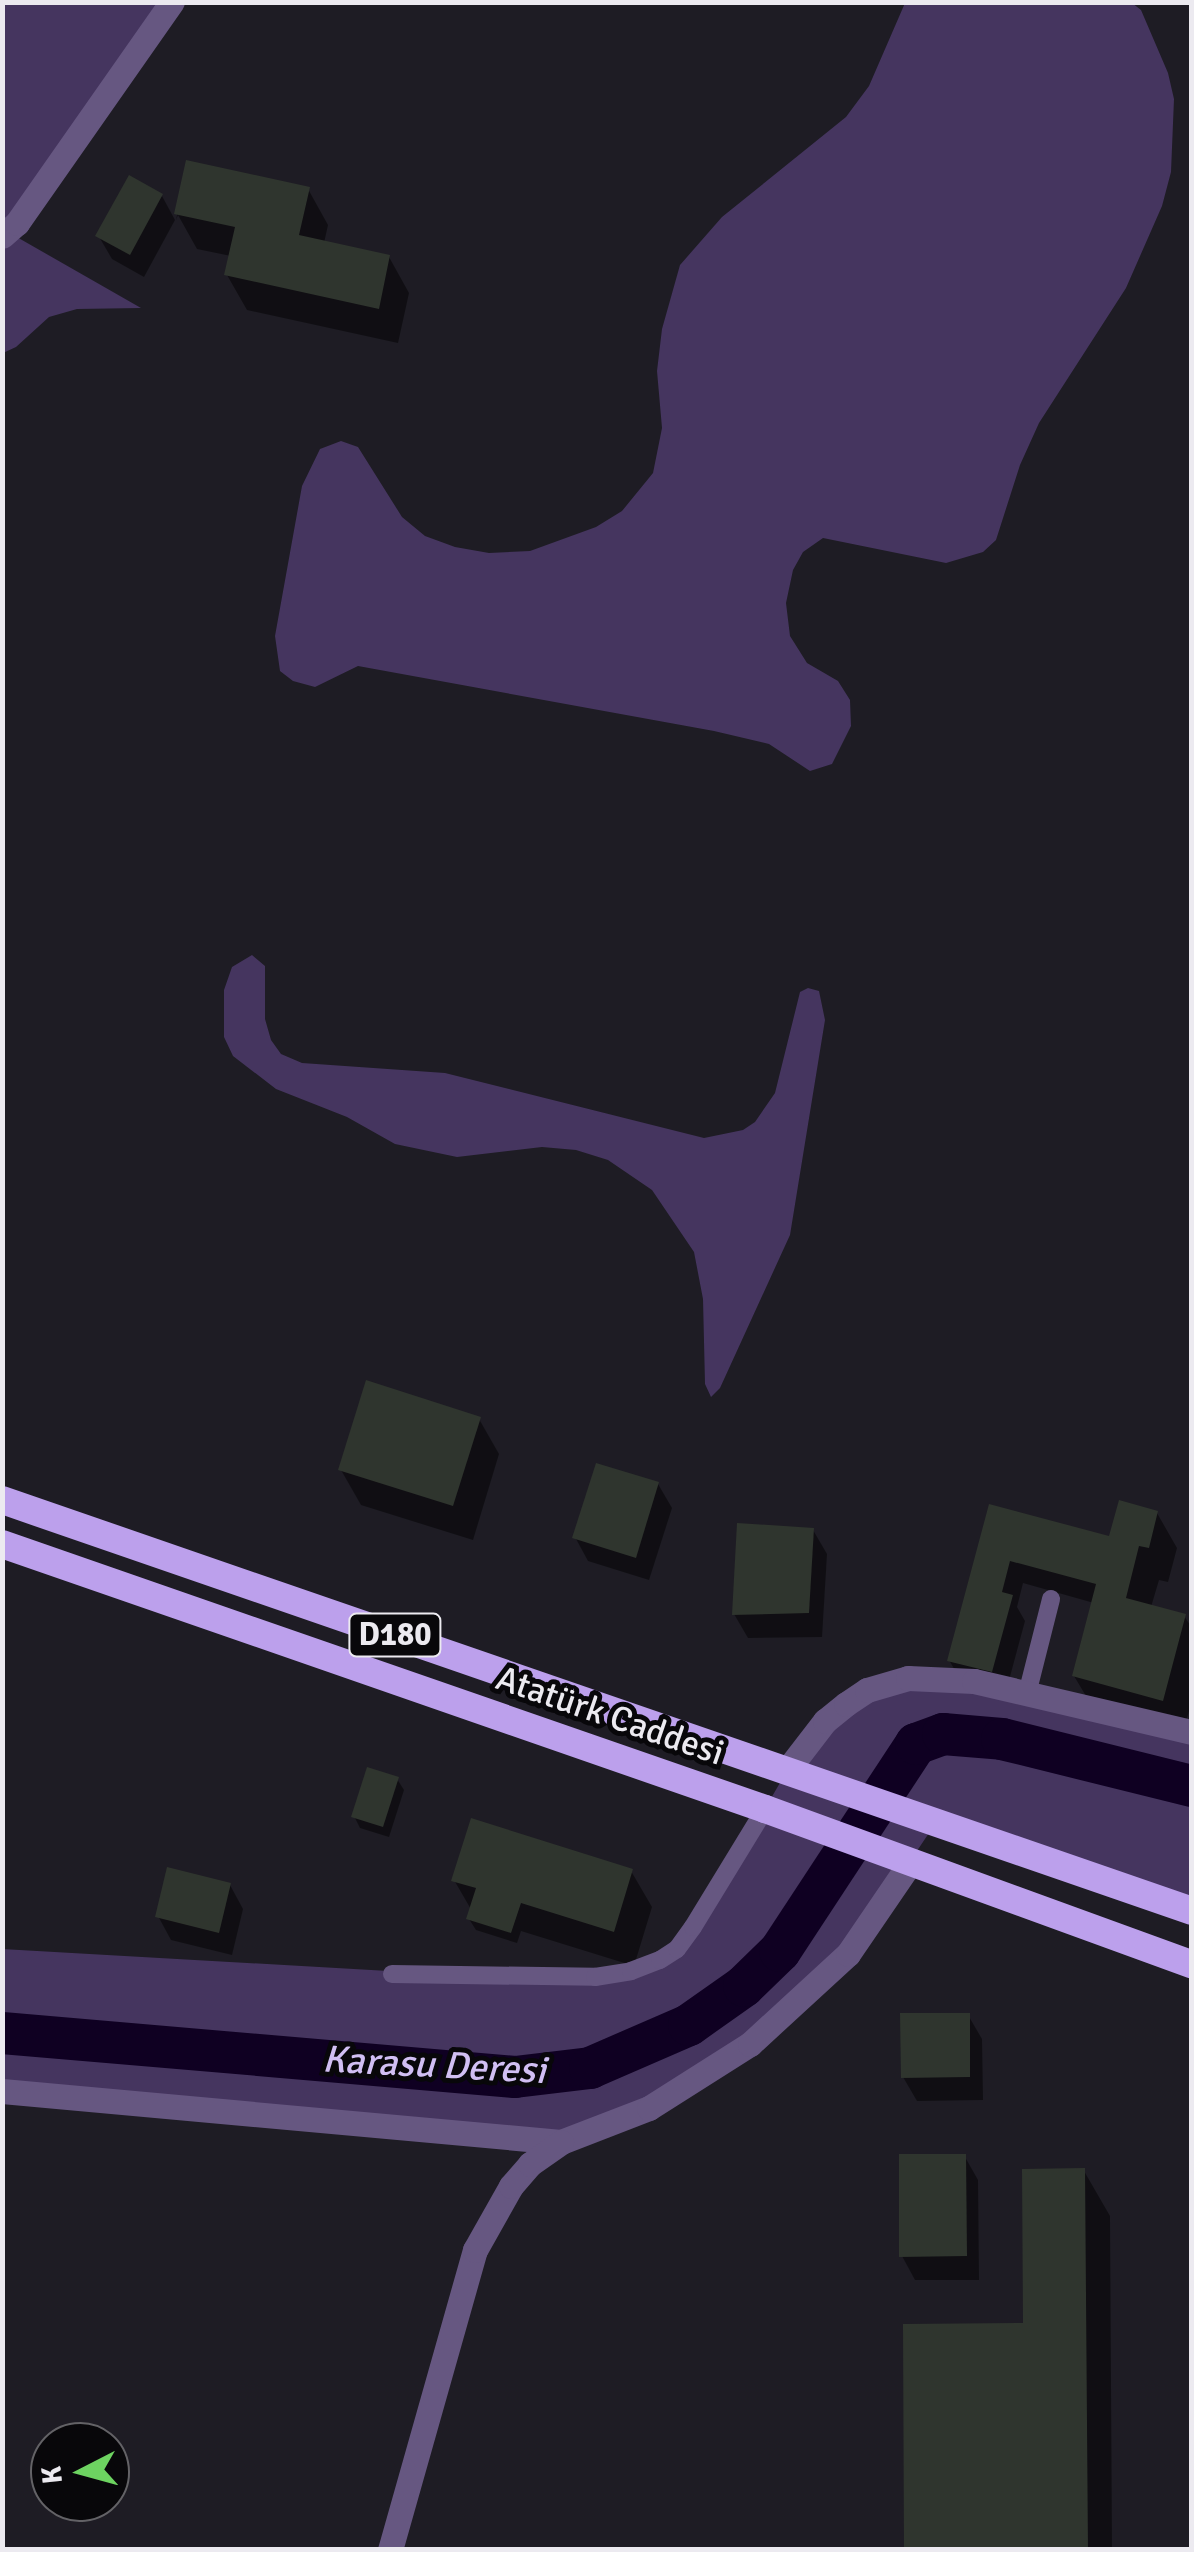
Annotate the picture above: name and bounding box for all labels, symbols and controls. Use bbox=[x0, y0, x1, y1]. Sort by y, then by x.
road number: D180 bbox=[348, 1608, 442, 1662]
street label: Atatürk Caddesi bbox=[491, 1657, 729, 1775]
water label: Karasu Deresi bbox=[321, 2036, 547, 2094]
north arrow bbox=[30, 2422, 130, 2522]
text: K bbox=[34, 2465, 70, 2485]

